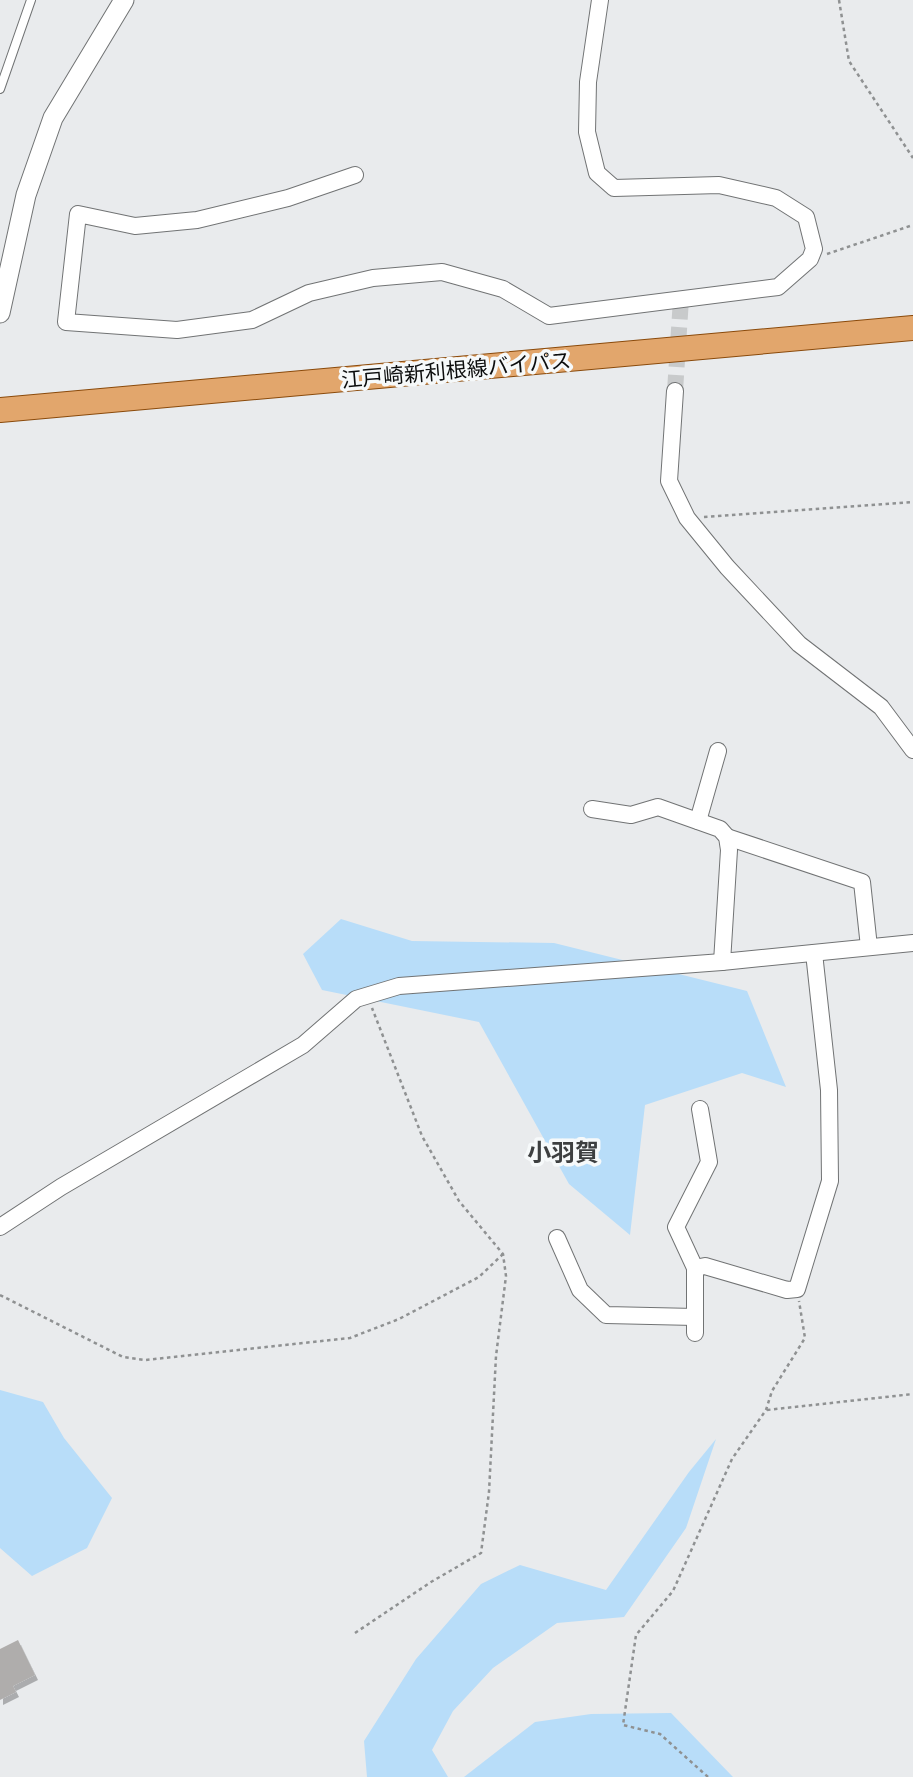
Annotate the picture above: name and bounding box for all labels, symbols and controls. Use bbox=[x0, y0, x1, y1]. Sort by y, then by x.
street label: 江戸崎新利根線バイパス bbox=[340, 346, 572, 392]
district label: 小羽賀 bbox=[527, 1137, 599, 1166]

